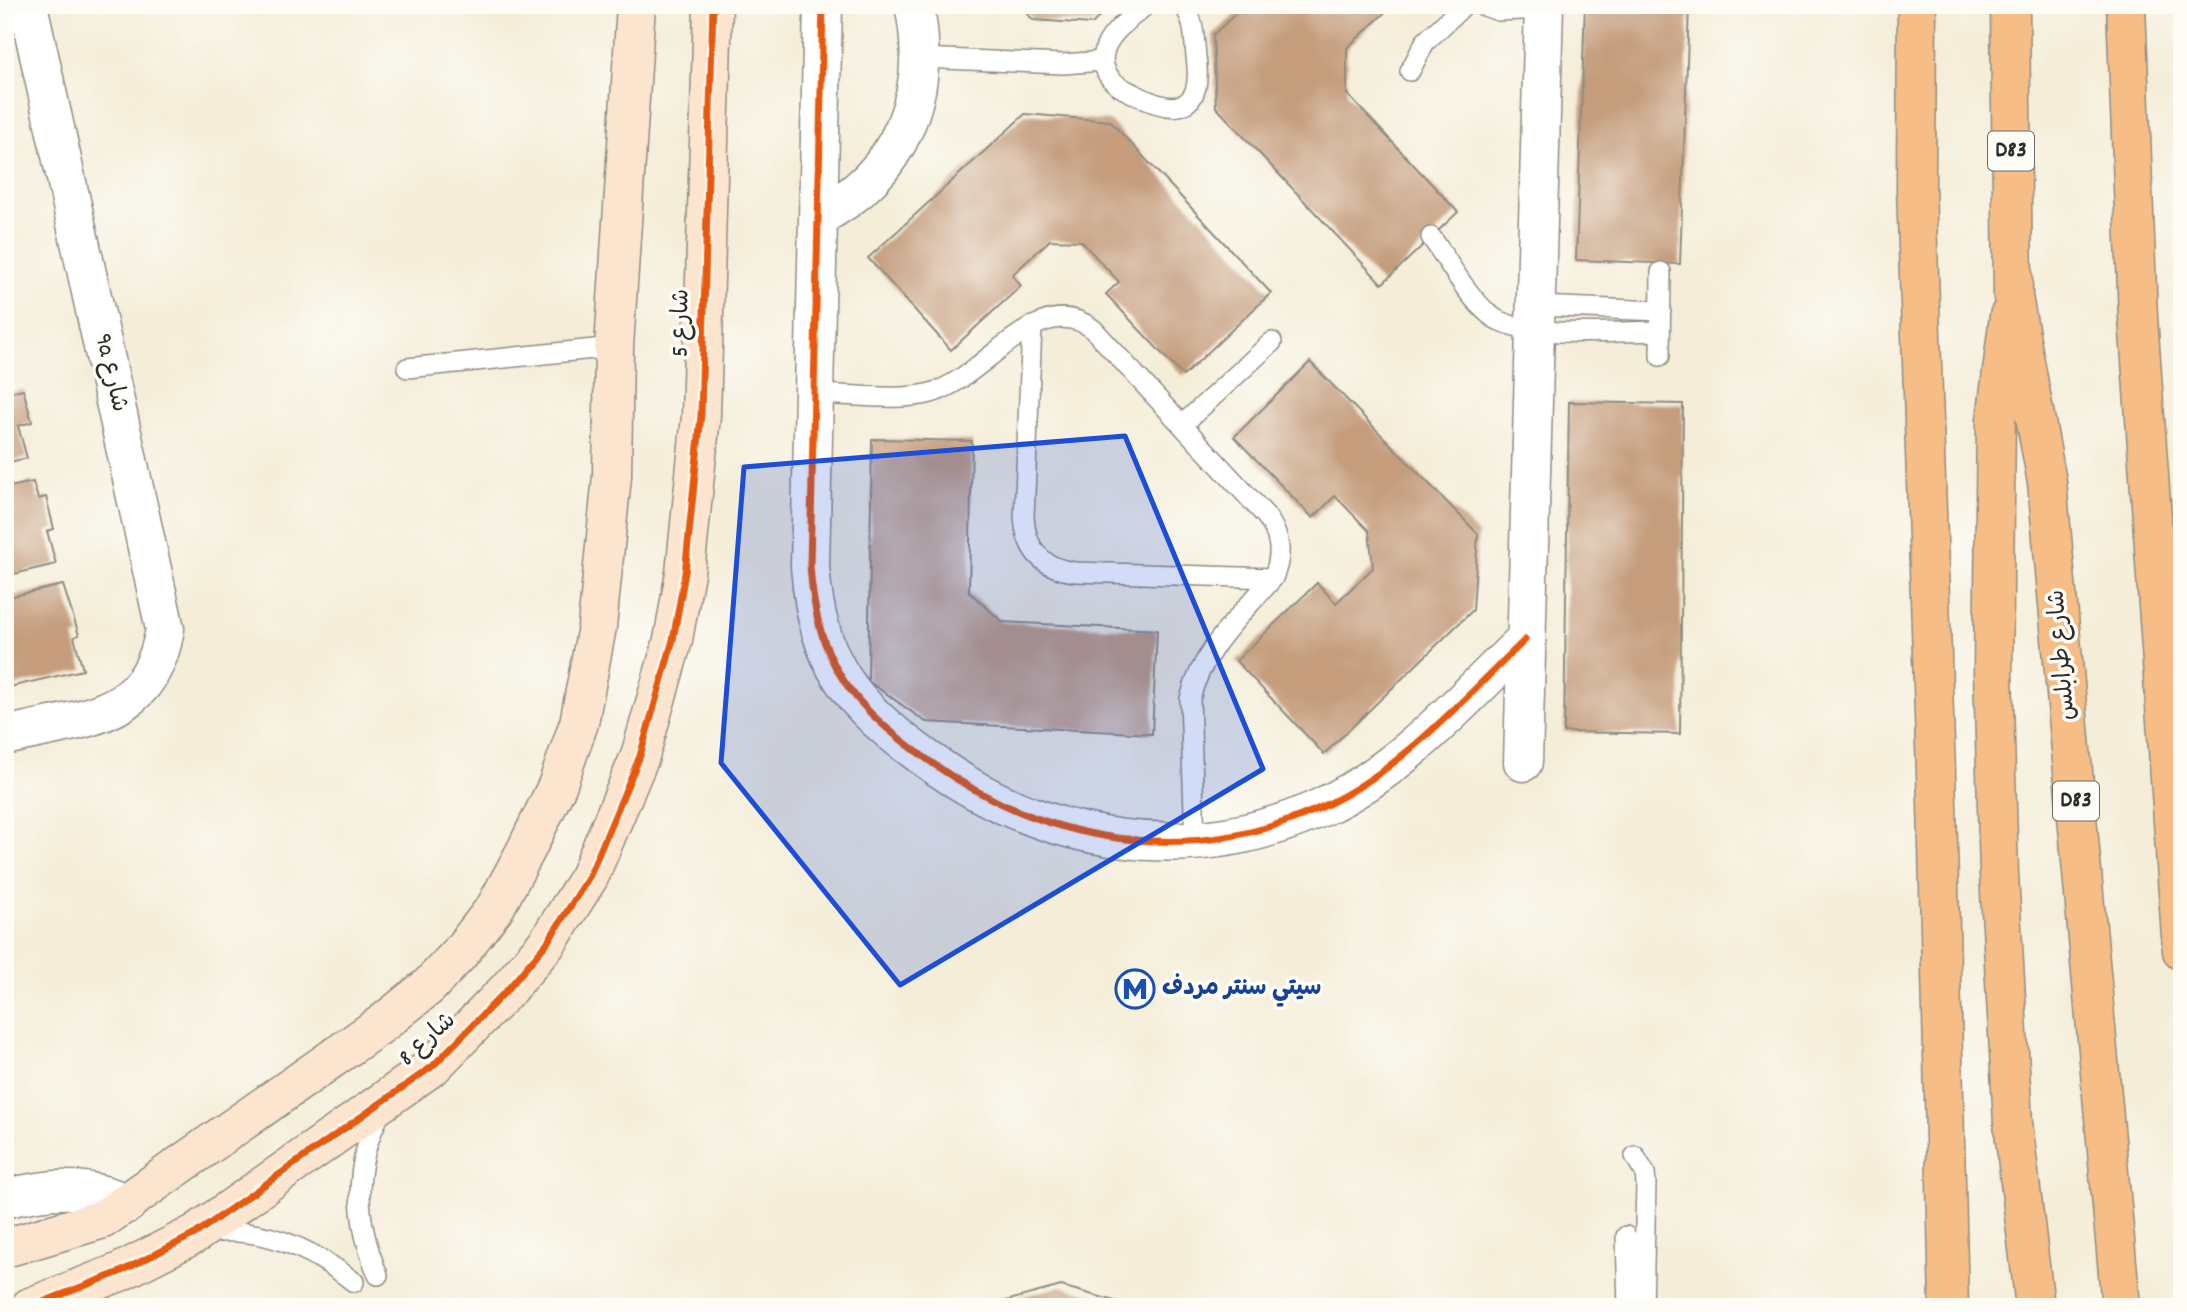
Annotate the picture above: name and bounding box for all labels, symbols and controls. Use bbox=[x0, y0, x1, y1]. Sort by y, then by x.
road number: D83 bbox=[1988, 132, 2034, 170]
street label: شارع 5 bbox=[664, 288, 700, 358]
street label: 9a شارع bbox=[84, 330, 136, 416]
street label: شارع طرابلس bbox=[2040, 588, 2086, 722]
road number: D83 bbox=[2053, 782, 2099, 820]
metro station icon: سيتي سنتر مردف bbox=[1114, 968, 1156, 1010]
place label: سيتي سنتر مردف bbox=[1162, 972, 1321, 1007]
street label: شارع 8 bbox=[392, 1005, 464, 1075]

